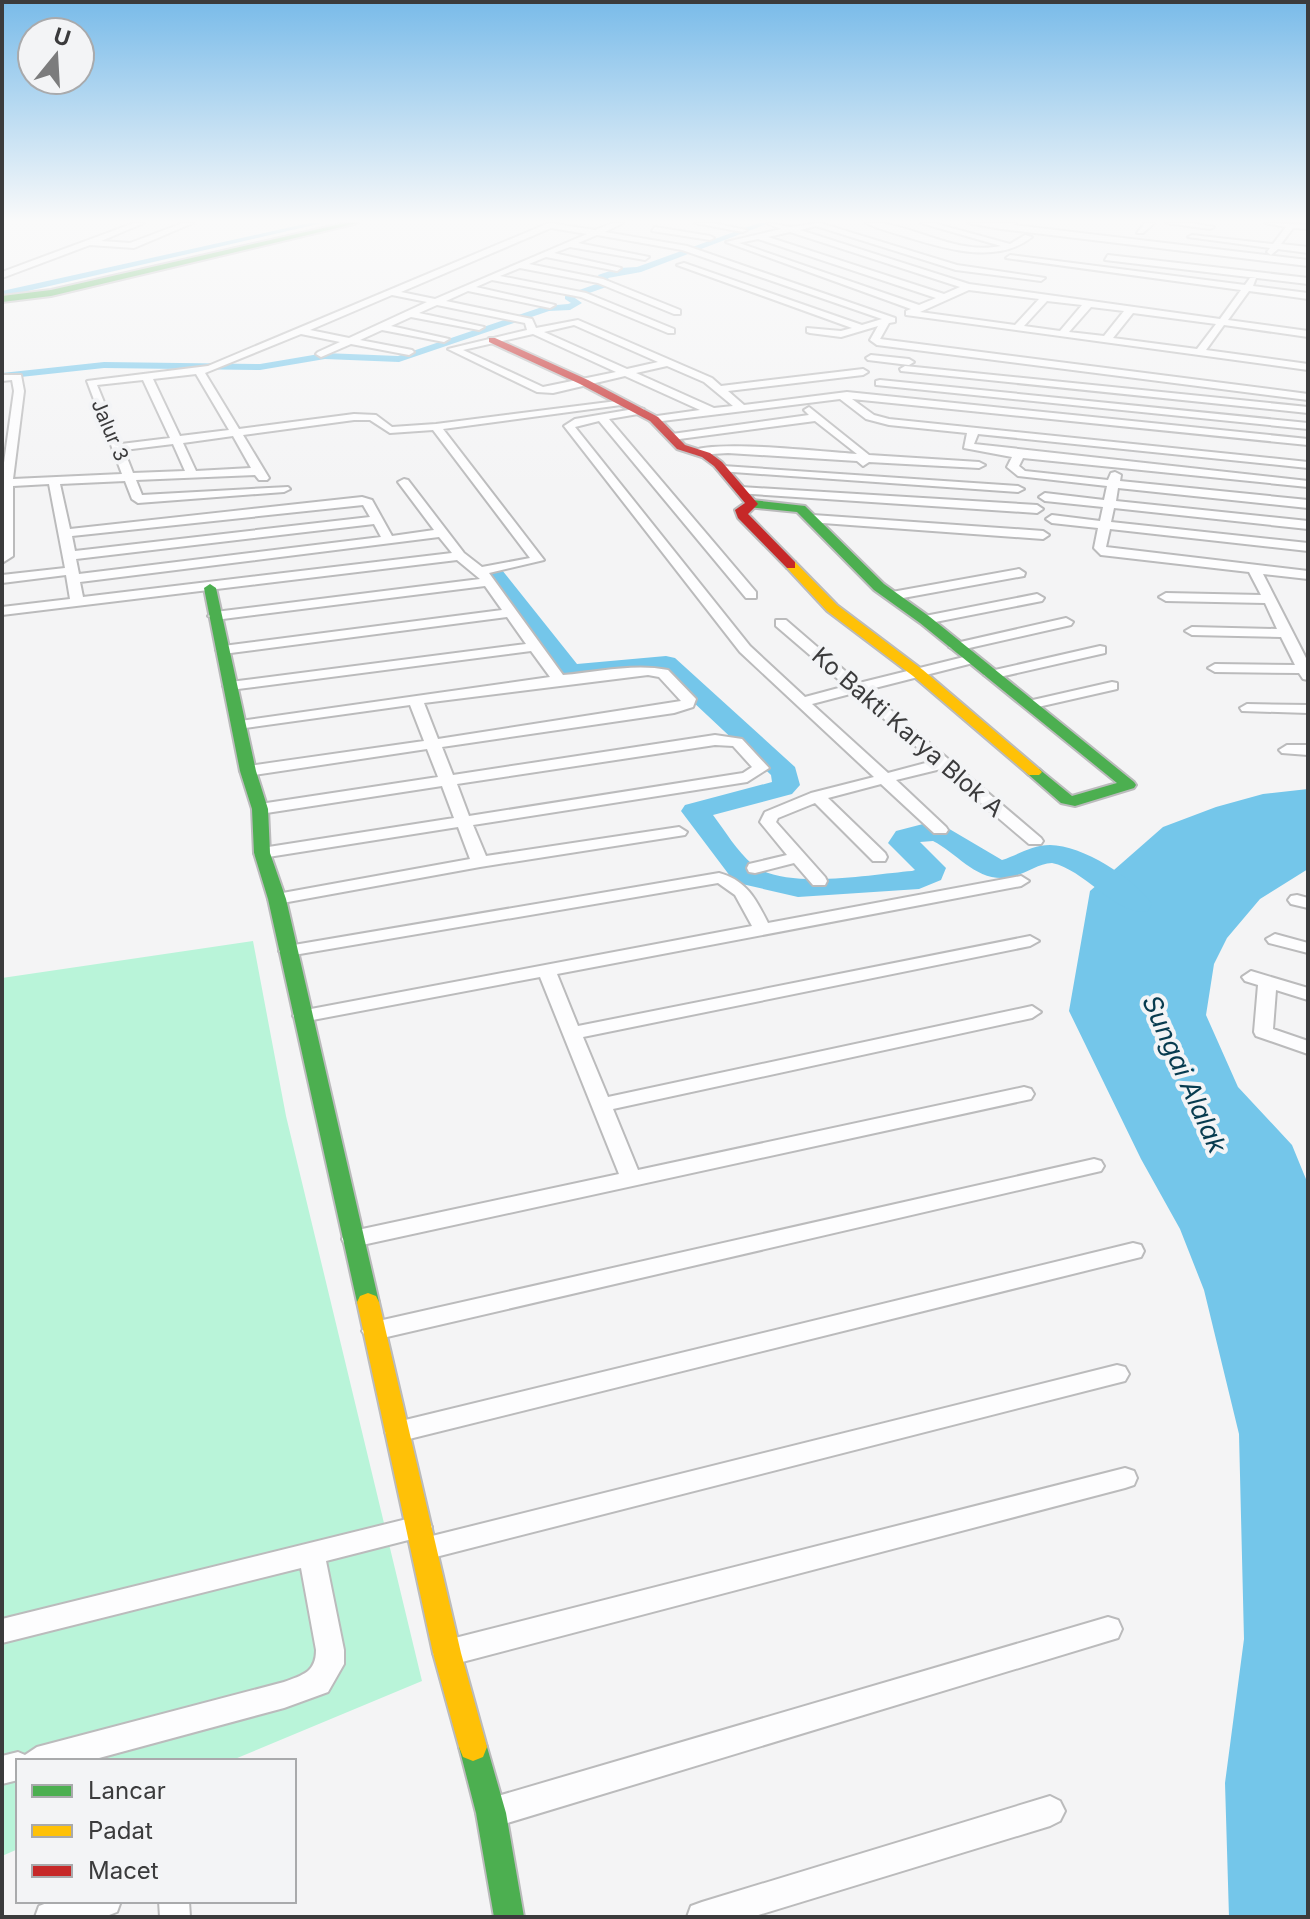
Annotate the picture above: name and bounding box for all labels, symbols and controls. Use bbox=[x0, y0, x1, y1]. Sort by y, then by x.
north arrow bbox=[16, 16, 96, 96]
text: U bbox=[51, 22, 74, 52]
street label: Jalur 3 bbox=[86, 395, 134, 465]
street label: Ko Bakti Karya Blok A bbox=[806, 641, 1010, 823]
water label: Sungai Alalak bbox=[1136, 990, 1234, 1158]
legend bbox=[16, 1759, 296, 1903]
text: Lancar bbox=[88, 1776, 166, 1805]
text: Padat bbox=[88, 1816, 153, 1845]
text: Macet bbox=[88, 1856, 159, 1885]

